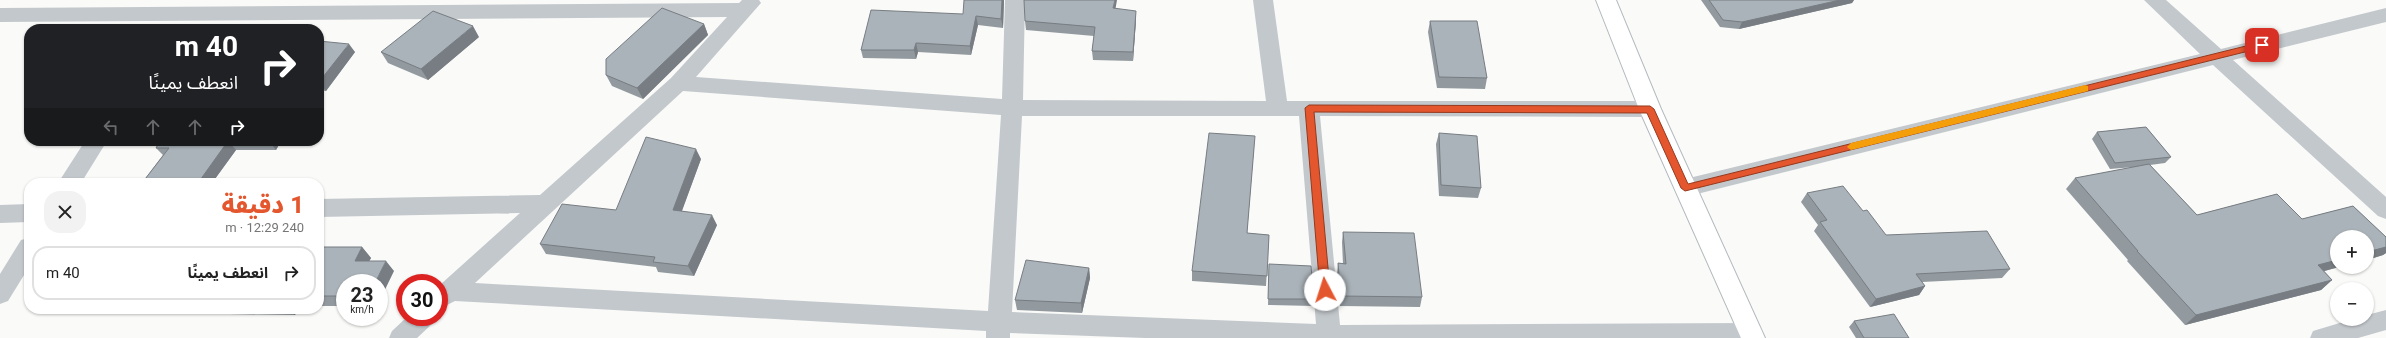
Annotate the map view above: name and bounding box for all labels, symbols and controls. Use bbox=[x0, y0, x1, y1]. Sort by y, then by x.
pin bbox=[2245, 28, 2279, 62]
text: 40 m bbox=[175, 30, 238, 63]
icon: arrive bbox=[2251, 34, 2273, 56]
icon: right bbox=[252, 40, 304, 92]
text: انعطف يمينًا bbox=[149, 72, 238, 93]
icon: left bbox=[100, 116, 122, 138]
icon: ahead bbox=[142, 116, 164, 138]
icon: ahead bbox=[184, 116, 206, 138]
icon: right bbox=[226, 116, 248, 138]
button: close bbox=[44, 191, 86, 233]
text: 1 دقيقة bbox=[222, 191, 304, 219]
text: 240 m · 12:29 bbox=[225, 220, 304, 235]
map controls bbox=[2330, 230, 2374, 326]
button: + bbox=[2330, 230, 2374, 274]
icon: right bbox=[280, 262, 302, 284]
text: 40 m bbox=[46, 264, 80, 282]
text: انعطف يمينًا bbox=[188, 264, 268, 282]
position arrow bbox=[1304, 269, 1346, 311]
speed limit sign: 30 bbox=[396, 274, 448, 326]
button: − bbox=[2330, 282, 2374, 326]
text: 23 bbox=[351, 283, 373, 307]
text: km/h bbox=[350, 304, 374, 315]

